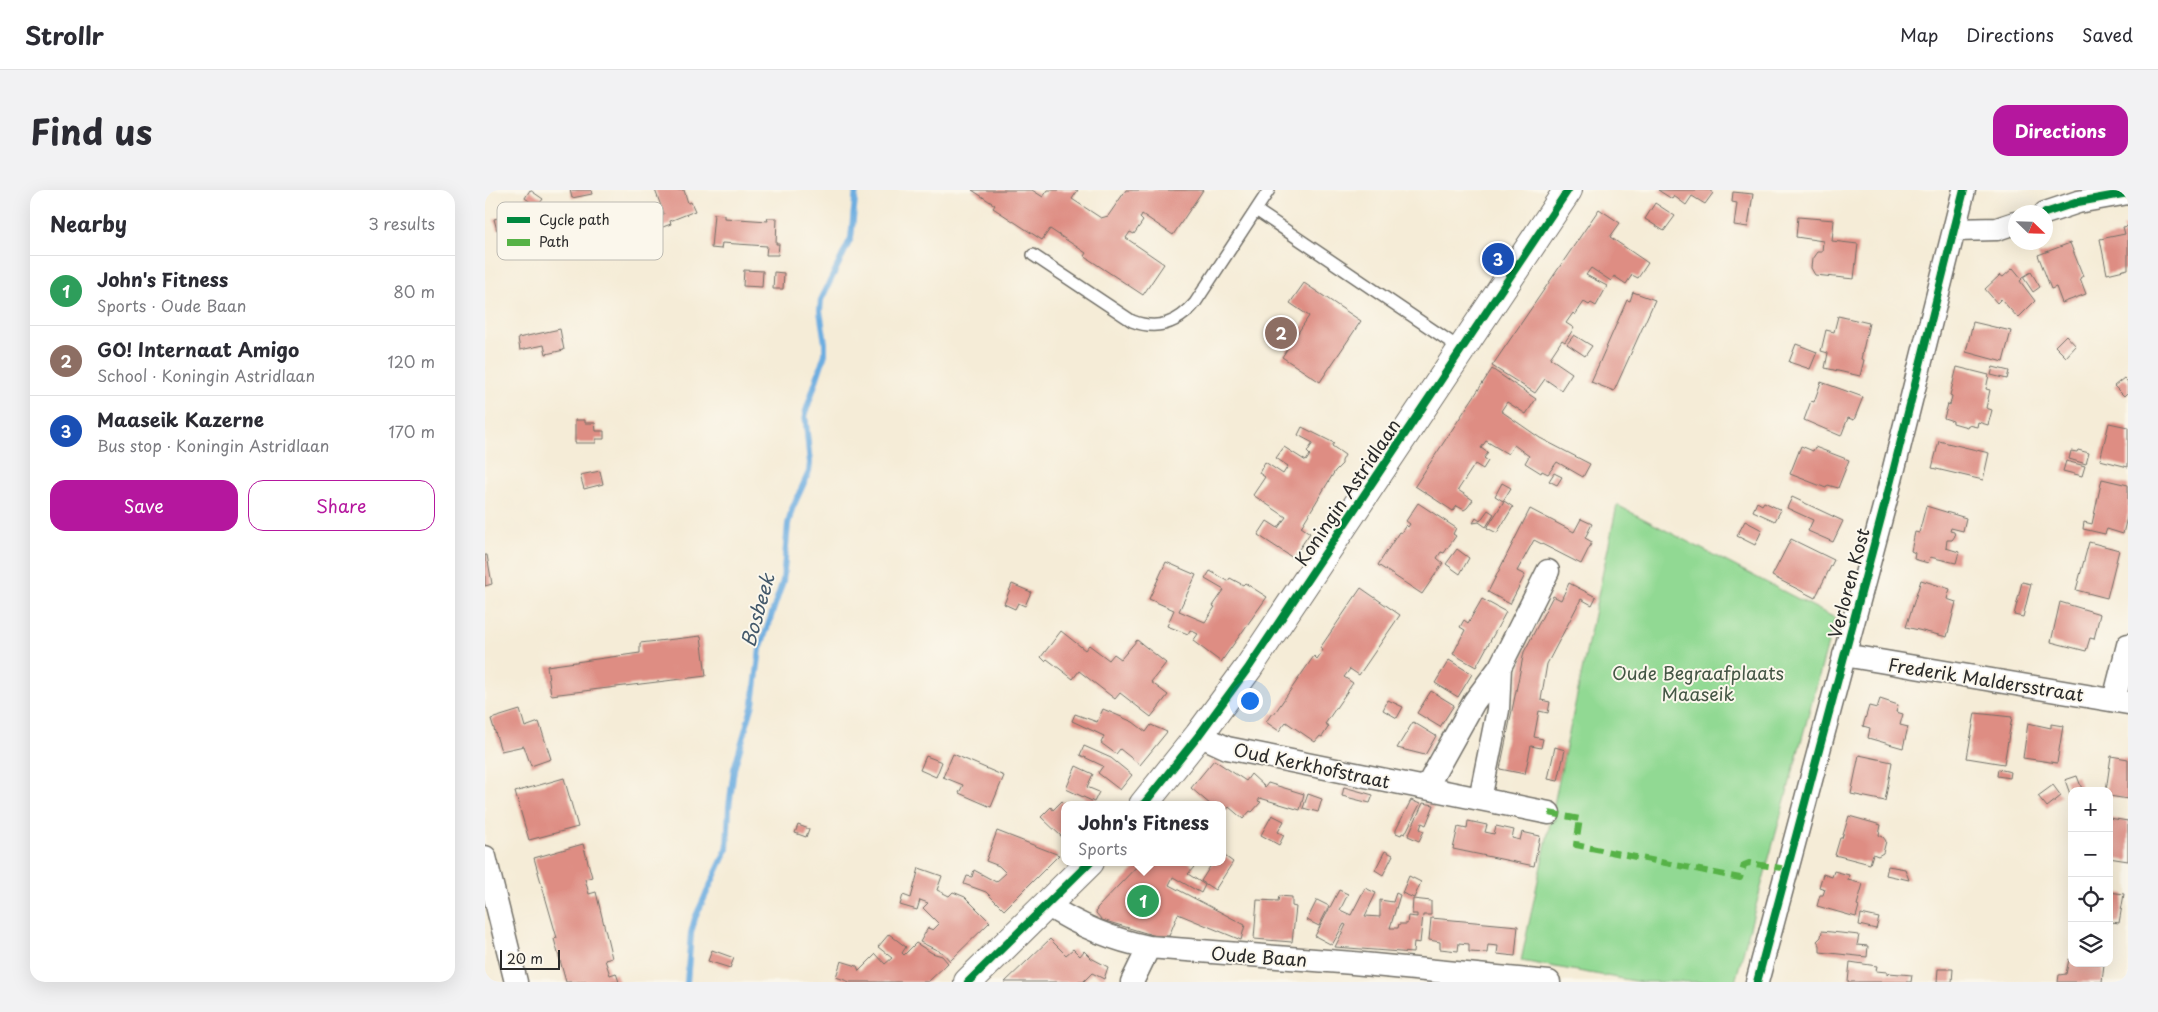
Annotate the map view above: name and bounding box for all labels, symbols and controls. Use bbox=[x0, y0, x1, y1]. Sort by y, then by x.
text: Strollr bbox=[25, 17, 104, 53]
text: Map bbox=[1900, 21, 1938, 48]
text: Directions bbox=[1966, 21, 2054, 48]
text: Saved bbox=[2082, 21, 2133, 48]
text: Find us bbox=[30, 104, 152, 157]
button: Directions bbox=[1993, 105, 2128, 156]
legend bbox=[497, 202, 663, 260]
north arrow bbox=[2008, 205, 2053, 250]
text: Nearby bbox=[50, 207, 127, 239]
text: Cycle path bbox=[539, 209, 610, 230]
text: 3 results bbox=[368, 211, 435, 235]
text: Path bbox=[539, 231, 569, 252]
pin: 3 bbox=[1482, 240, 1514, 278]
text: John's Fitness bbox=[97, 265, 228, 293]
text: 1 bbox=[62, 279, 70, 303]
text: 80 m bbox=[393, 279, 435, 303]
text: Sports · Oude Baan bbox=[97, 293, 246, 317]
pin: 2 bbox=[1265, 314, 1297, 352]
text: GO! Internaat Amigo bbox=[97, 335, 299, 363]
text: 2 bbox=[60, 349, 72, 373]
text: 120 m bbox=[388, 349, 435, 373]
text: School · Koningin Astridlaan bbox=[97, 363, 315, 387]
text: Maaseik Kazerne bbox=[97, 405, 264, 433]
street label: Koningin Astridlaan bbox=[1288, 413, 1406, 571]
text: 3 bbox=[61, 419, 71, 443]
text: 170 m bbox=[389, 419, 435, 443]
text: Bus stop · Koningin Astridlaan bbox=[97, 433, 329, 457]
button: Save bbox=[50, 480, 238, 531]
button: Share bbox=[248, 480, 435, 531]
street label: Verloren Kost bbox=[1820, 525, 1876, 641]
water label: Bosbeek bbox=[733, 569, 781, 650]
street label: Frederik Maldersstraat bbox=[1886, 650, 2086, 708]
park label: Oude Begraafplaats Maaseik bbox=[1612, 659, 1784, 707]
your location bbox=[1237, 688, 1263, 714]
street label: Oud Kerkhofstraat bbox=[1231, 735, 1393, 795]
map controls bbox=[2068, 787, 2113, 967]
button: + bbox=[2068, 787, 2113, 832]
popup bbox=[1061, 801, 1226, 866]
text: John's Fitness bbox=[1078, 808, 1209, 836]
button: − bbox=[2068, 832, 2113, 877]
text: Sports bbox=[1078, 836, 1127, 860]
button: locate bbox=[2068, 877, 2113, 922]
pin: 1 bbox=[1127, 882, 1159, 920]
button: layers bbox=[2068, 922, 2113, 967]
street label: Oude Baan bbox=[1210, 939, 1308, 973]
scale bar bbox=[500, 947, 560, 970]
text: 20 m bbox=[507, 948, 543, 969]

